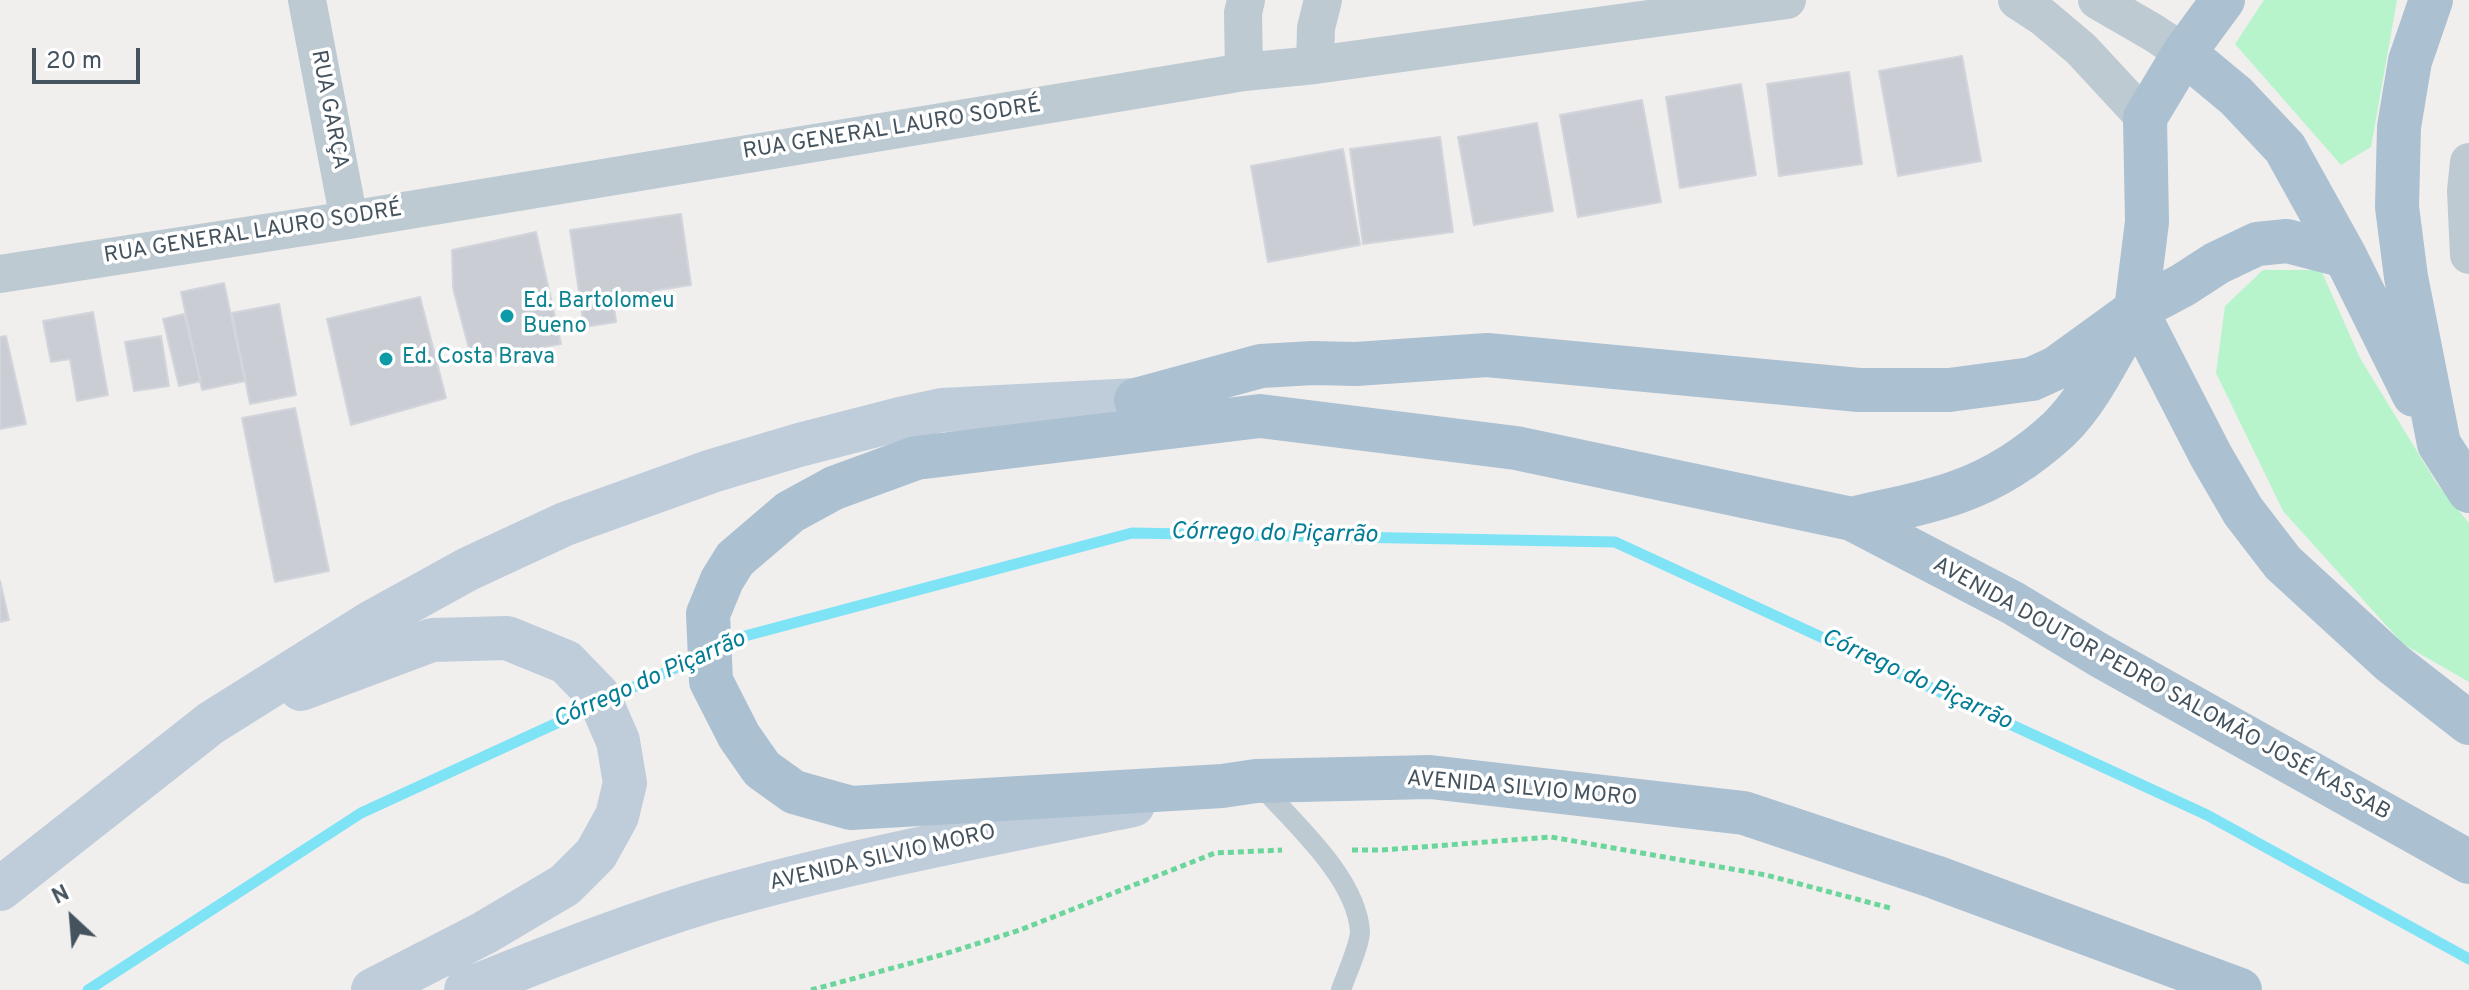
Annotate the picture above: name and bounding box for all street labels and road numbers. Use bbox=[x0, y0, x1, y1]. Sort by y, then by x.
street label: RUA GARÇA bbox=[303, 48, 353, 172]
street label: RUA GENERAL LAURO SODRÉ bbox=[741, 93, 1043, 167]
street label: RUA GENERAL LAURO SODRÉ bbox=[102, 197, 404, 271]
street label: AVENIDA DOUTOR PEDRO SALOMÃO JOSÉ KASSAB bbox=[1928, 553, 2394, 827]
street label: AVENIDA SILVIO MORO bbox=[1406, 767, 1638, 813]
street label: AVENIDA SILVIO MORO bbox=[767, 820, 999, 898]

